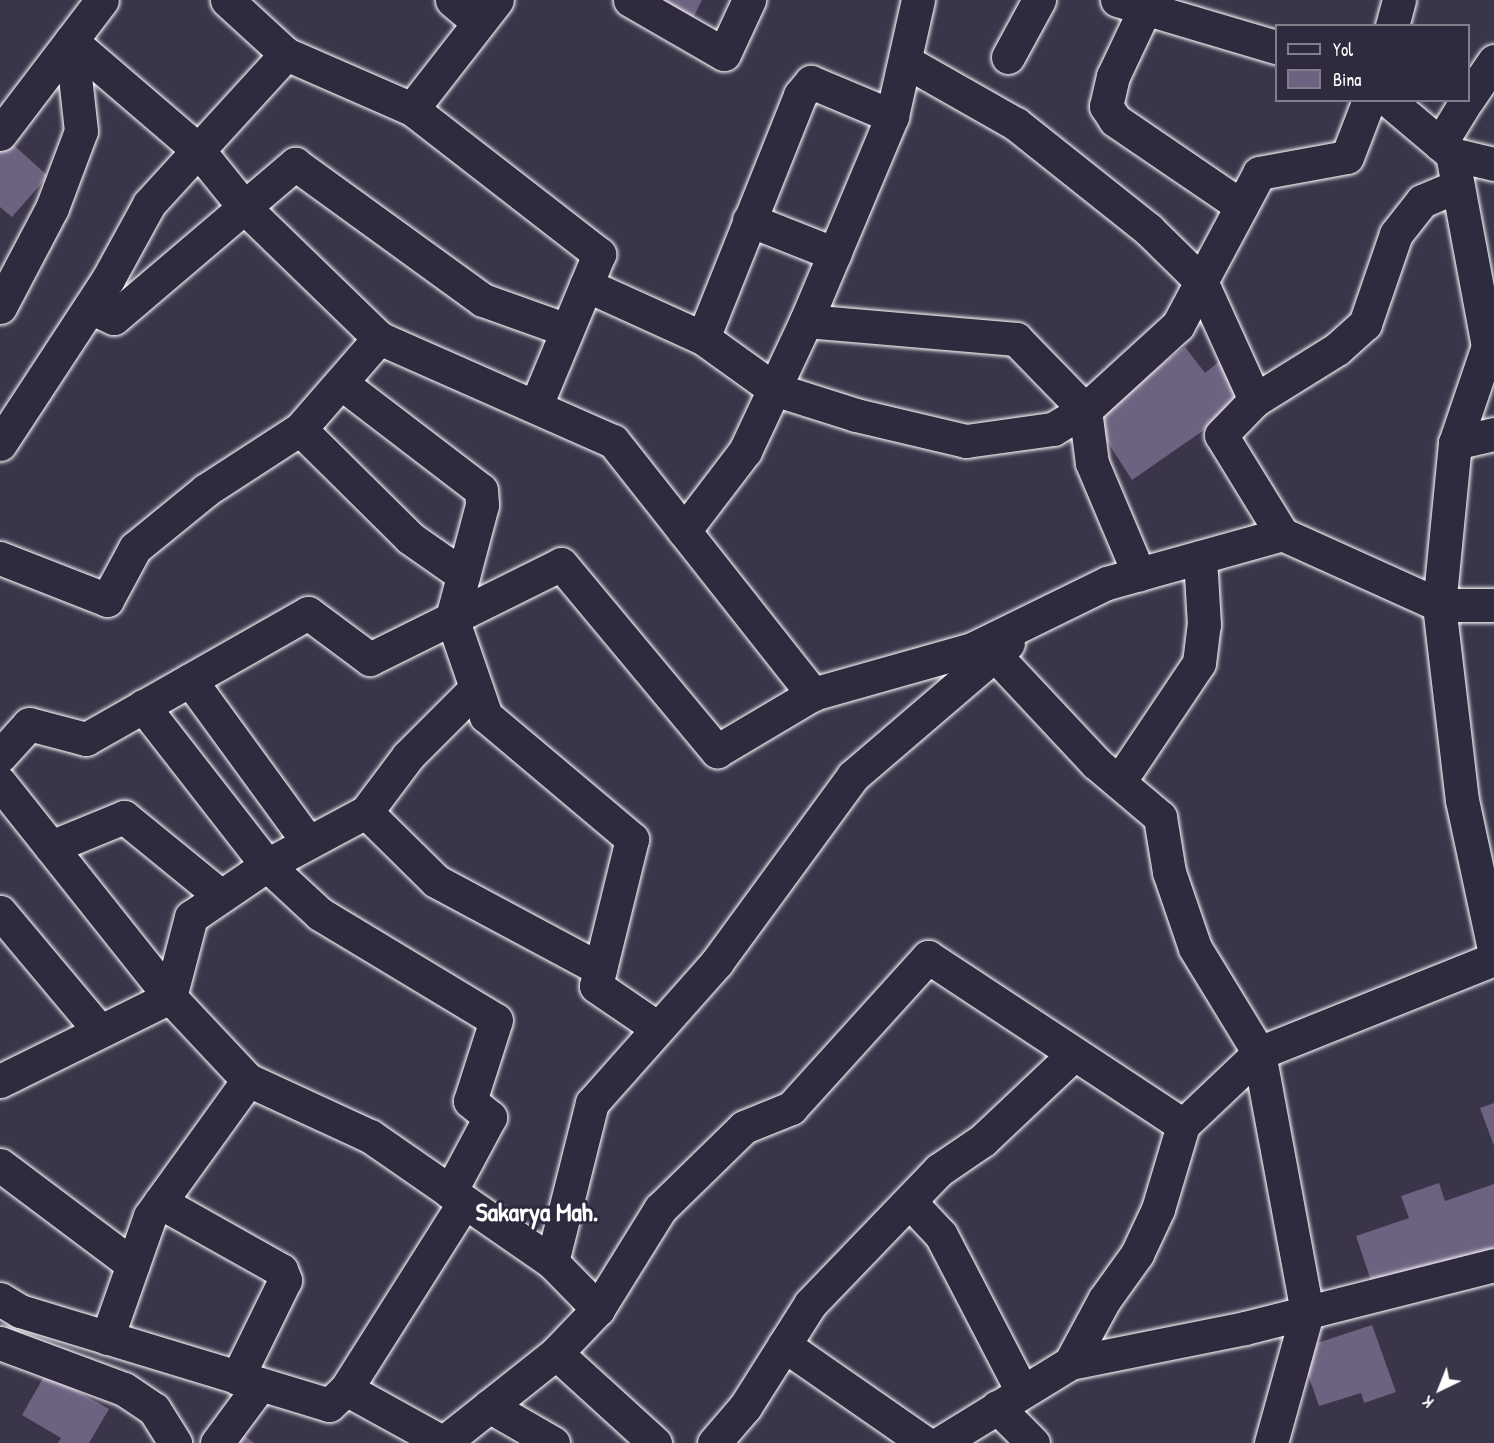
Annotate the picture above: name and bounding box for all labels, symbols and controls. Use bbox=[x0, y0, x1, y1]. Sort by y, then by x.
legend bbox=[1275, 24, 1470, 102]
text: Yol bbox=[1333, 37, 1353, 62]
text: Bina bbox=[1333, 67, 1361, 92]
district label: Sakarya Mah. bbox=[476, 1196, 598, 1228]
north arrow bbox=[1410, 1359, 1470, 1419]
text: K bbox=[1417, 1391, 1438, 1413]

